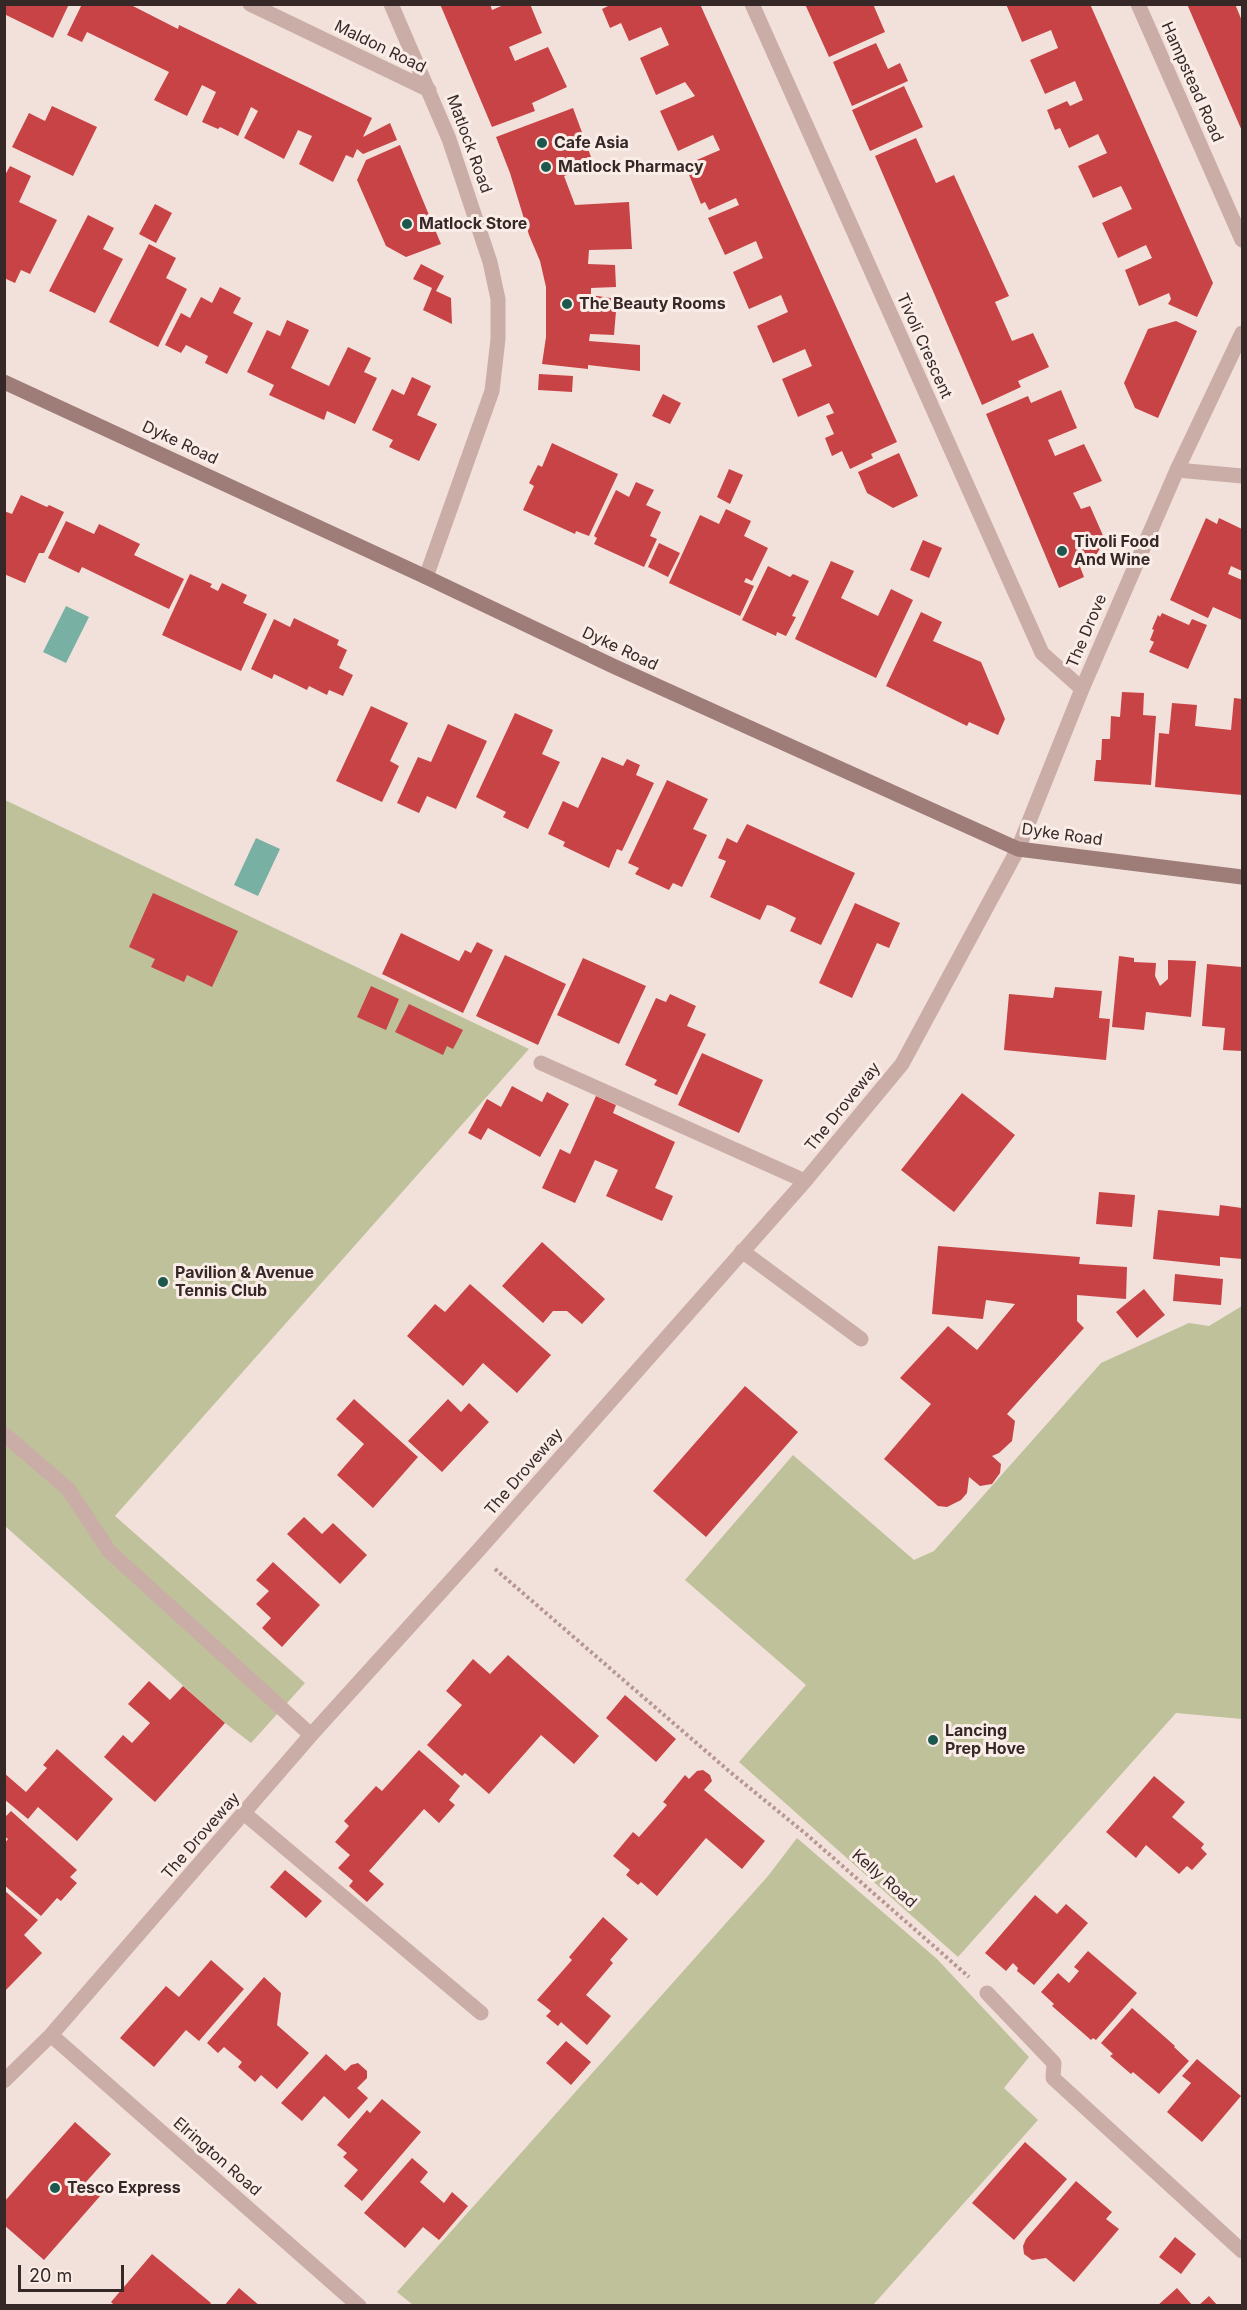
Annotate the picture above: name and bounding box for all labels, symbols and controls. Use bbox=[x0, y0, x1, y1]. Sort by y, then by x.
street label: Maldon Road bbox=[331, 17, 429, 77]
street label: Hampstead Road bbox=[1157, 19, 1227, 145]
street label: Matlock Road bbox=[442, 92, 496, 196]
place label: Cafe Asia bbox=[554, 133, 629, 153]
marker: Cafe Asia bbox=[535, 136, 549, 150]
place label: Matlock Pharmacy bbox=[558, 157, 704, 177]
marker: Matlock Pharmacy bbox=[539, 160, 553, 174]
place label: Matlock Store bbox=[419, 214, 527, 234]
marker: Matlock Store bbox=[400, 217, 414, 231]
street label: Tivoli Crescent bbox=[892, 290, 956, 402]
place label: The Beauty Rooms bbox=[579, 294, 726, 314]
marker: The Beauty Rooms bbox=[560, 297, 574, 311]
street label: Dyke Road bbox=[139, 417, 221, 469]
place label: Tivoli Food And Wine bbox=[1074, 532, 1159, 570]
marker: Tivoli Food And Wine bbox=[1055, 544, 1069, 558]
street label: The Drove bbox=[1063, 591, 1111, 671]
street label: Dyke Road bbox=[579, 623, 661, 675]
street label: Dyke Road bbox=[1020, 820, 1104, 850]
street label: The Droveway bbox=[801, 1059, 885, 1155]
place label: Pavilion & Avenue Tennis Club bbox=[175, 1263, 314, 1301]
marker: Pavilion & Avenue Tennis Club bbox=[156, 1275, 170, 1289]
street label: The Droveway bbox=[481, 1425, 567, 1519]
place label: Lancing Prep Hove bbox=[945, 1721, 1025, 1759]
marker: Lancing Prep Hove bbox=[926, 1733, 940, 1747]
street label: The Droveway bbox=[158, 1789, 244, 1883]
street label: Kelly Road bbox=[848, 1846, 920, 1912]
street label: Elrington Road bbox=[169, 2114, 265, 2200]
place label: Tesco Express bbox=[67, 2178, 181, 2198]
marker: Tesco Express bbox=[48, 2181, 62, 2195]
scale bar bbox=[21, 2253, 128, 2291]
text: 20 m bbox=[29, 2265, 72, 2286]

